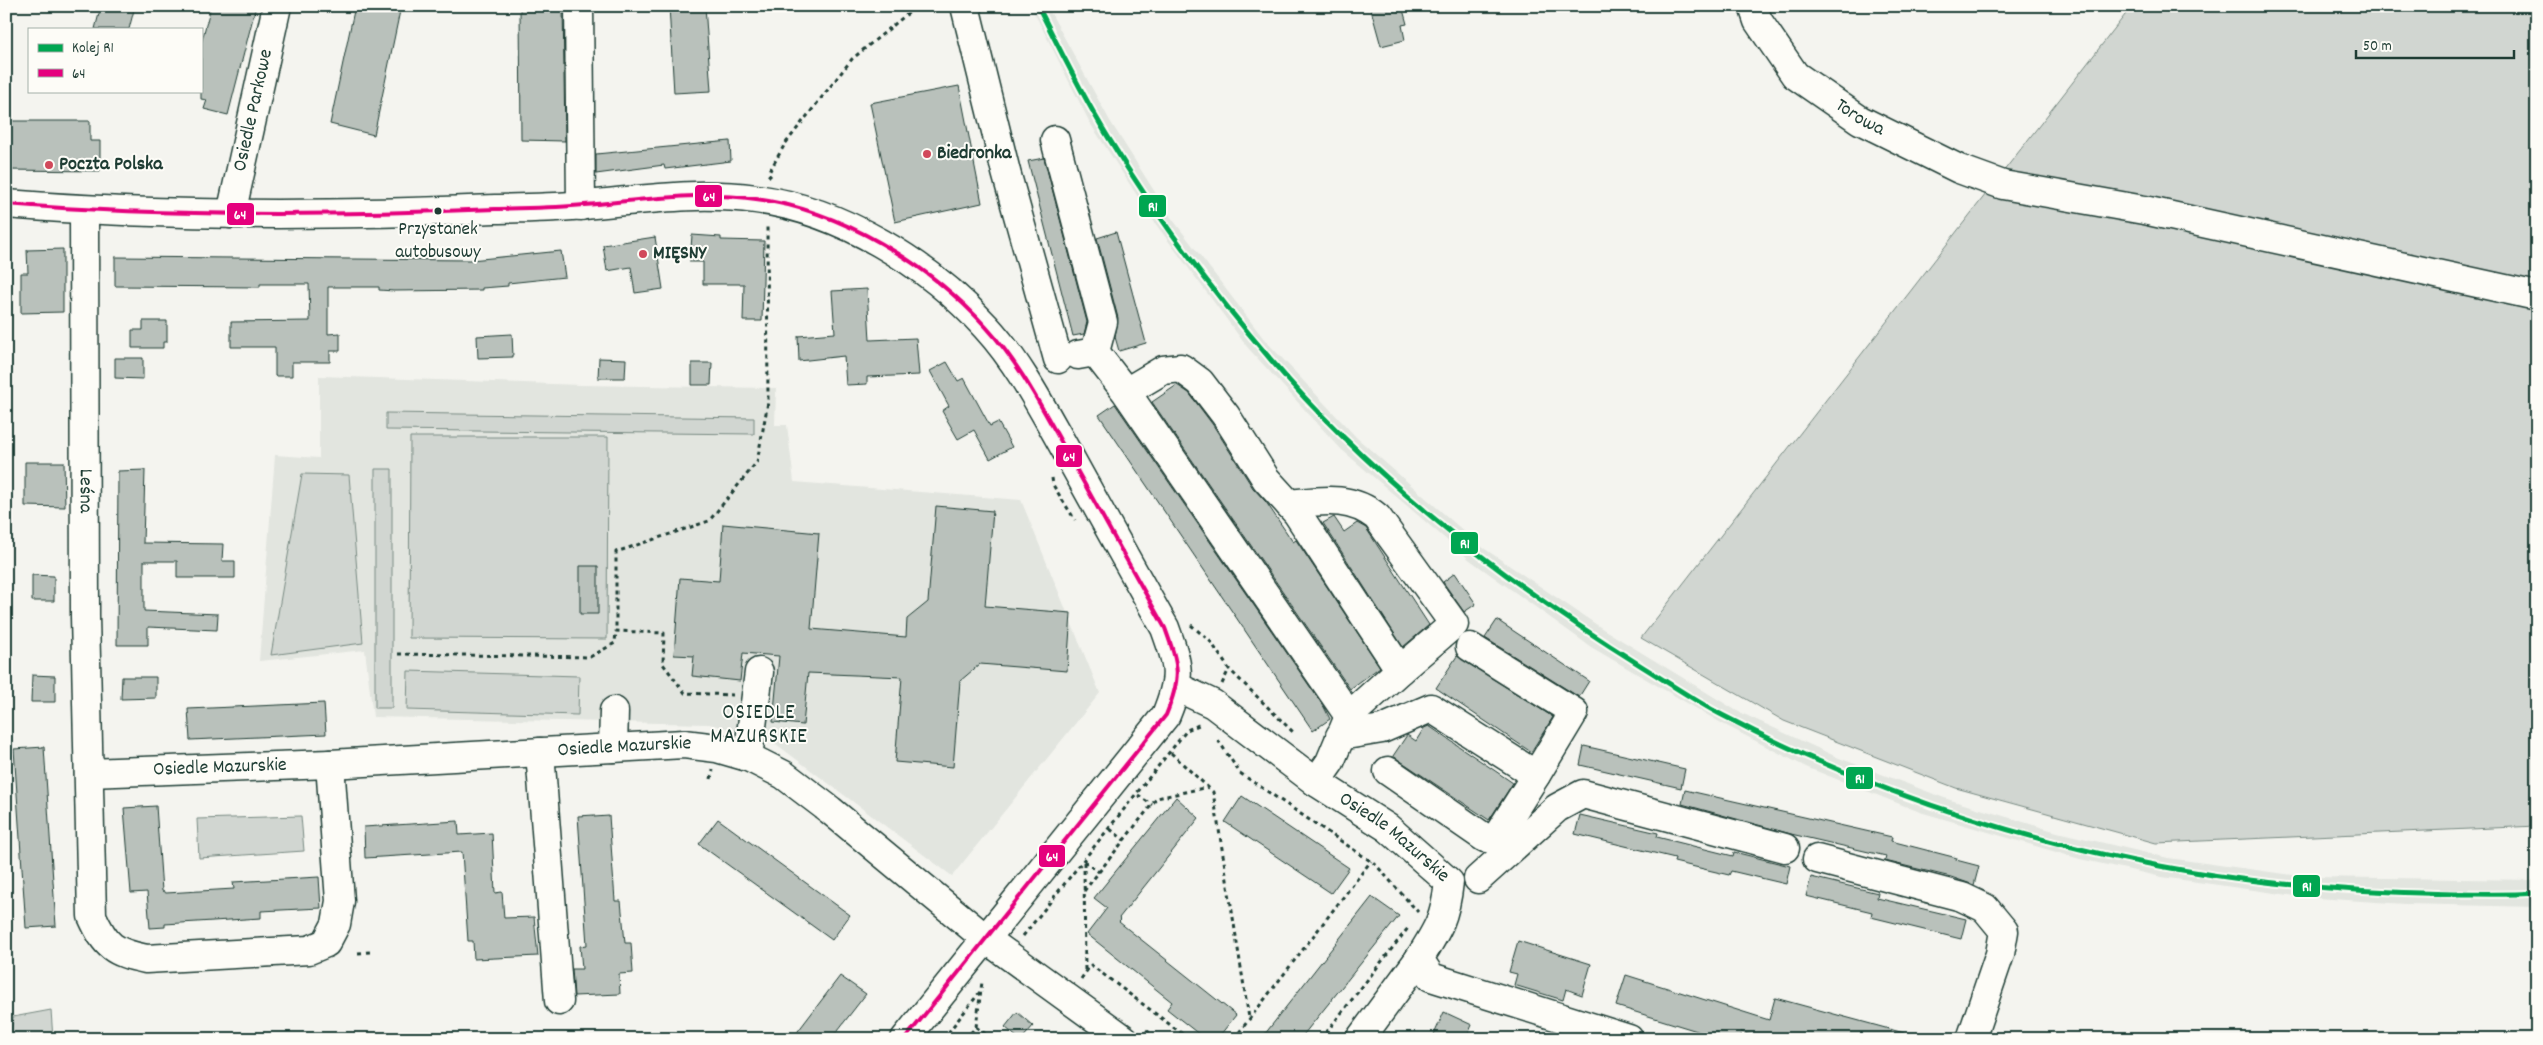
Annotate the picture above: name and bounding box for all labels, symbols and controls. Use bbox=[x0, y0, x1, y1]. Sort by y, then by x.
legend bbox=[28, 28, 202, 92]
scale bar bbox=[2356, 28, 2513, 60]
text: 50 m bbox=[2363, 36, 2392, 58]
text: Kolej R1 bbox=[72, 38, 114, 60]
street label: Osiedle Parkowe bbox=[227, 46, 281, 174]
text: 64 bbox=[72, 64, 86, 86]
street label: Torowa bbox=[1829, 92, 1890, 144]
place label: Biedronka bbox=[937, 140, 1012, 168]
marker: Biedronka bbox=[921, 148, 933, 160]
place label: Poczta Polska bbox=[59, 151, 163, 179]
marker: Poczta Polska bbox=[43, 159, 55, 171]
line badge: 64 bbox=[694, 184, 723, 208]
text: 64 bbox=[703, 188, 716, 208]
line badge: R1 bbox=[1138, 194, 1167, 218]
text: R1 bbox=[1148, 198, 1158, 218]
line badge: 64 bbox=[226, 202, 255, 226]
text: 64 bbox=[234, 206, 247, 226]
marker: Przystanek autobusowy bbox=[433, 206, 443, 216]
place label: Przystanek autobusowy bbox=[395, 217, 481, 267]
place label: MIĘSNY bbox=[653, 240, 708, 268]
marker: MIĘSNY bbox=[637, 248, 649, 260]
line badge: 64 bbox=[1055, 444, 1083, 468]
text: 64 bbox=[1063, 448, 1076, 468]
street label: Leśna bbox=[71, 469, 99, 514]
line badge: R1 bbox=[1450, 531, 1479, 555]
text: R1 bbox=[1460, 535, 1470, 555]
district label: OSIEDLE MAZURSKIE bbox=[710, 699, 808, 753]
street label: Osiedle Mazurskie bbox=[557, 730, 693, 765]
street label: Osiedle Mazurskie bbox=[153, 752, 287, 785]
line badge: R1 bbox=[1845, 766, 1874, 790]
text: R1 bbox=[1855, 770, 1865, 790]
street label: Osiedle Mazurskie bbox=[1333, 786, 1455, 890]
line badge: 64 bbox=[1038, 844, 1066, 868]
text: 64 bbox=[1046, 848, 1059, 868]
line badge: R1 bbox=[2292, 874, 2321, 898]
text: R1 bbox=[2302, 878, 2312, 898]

